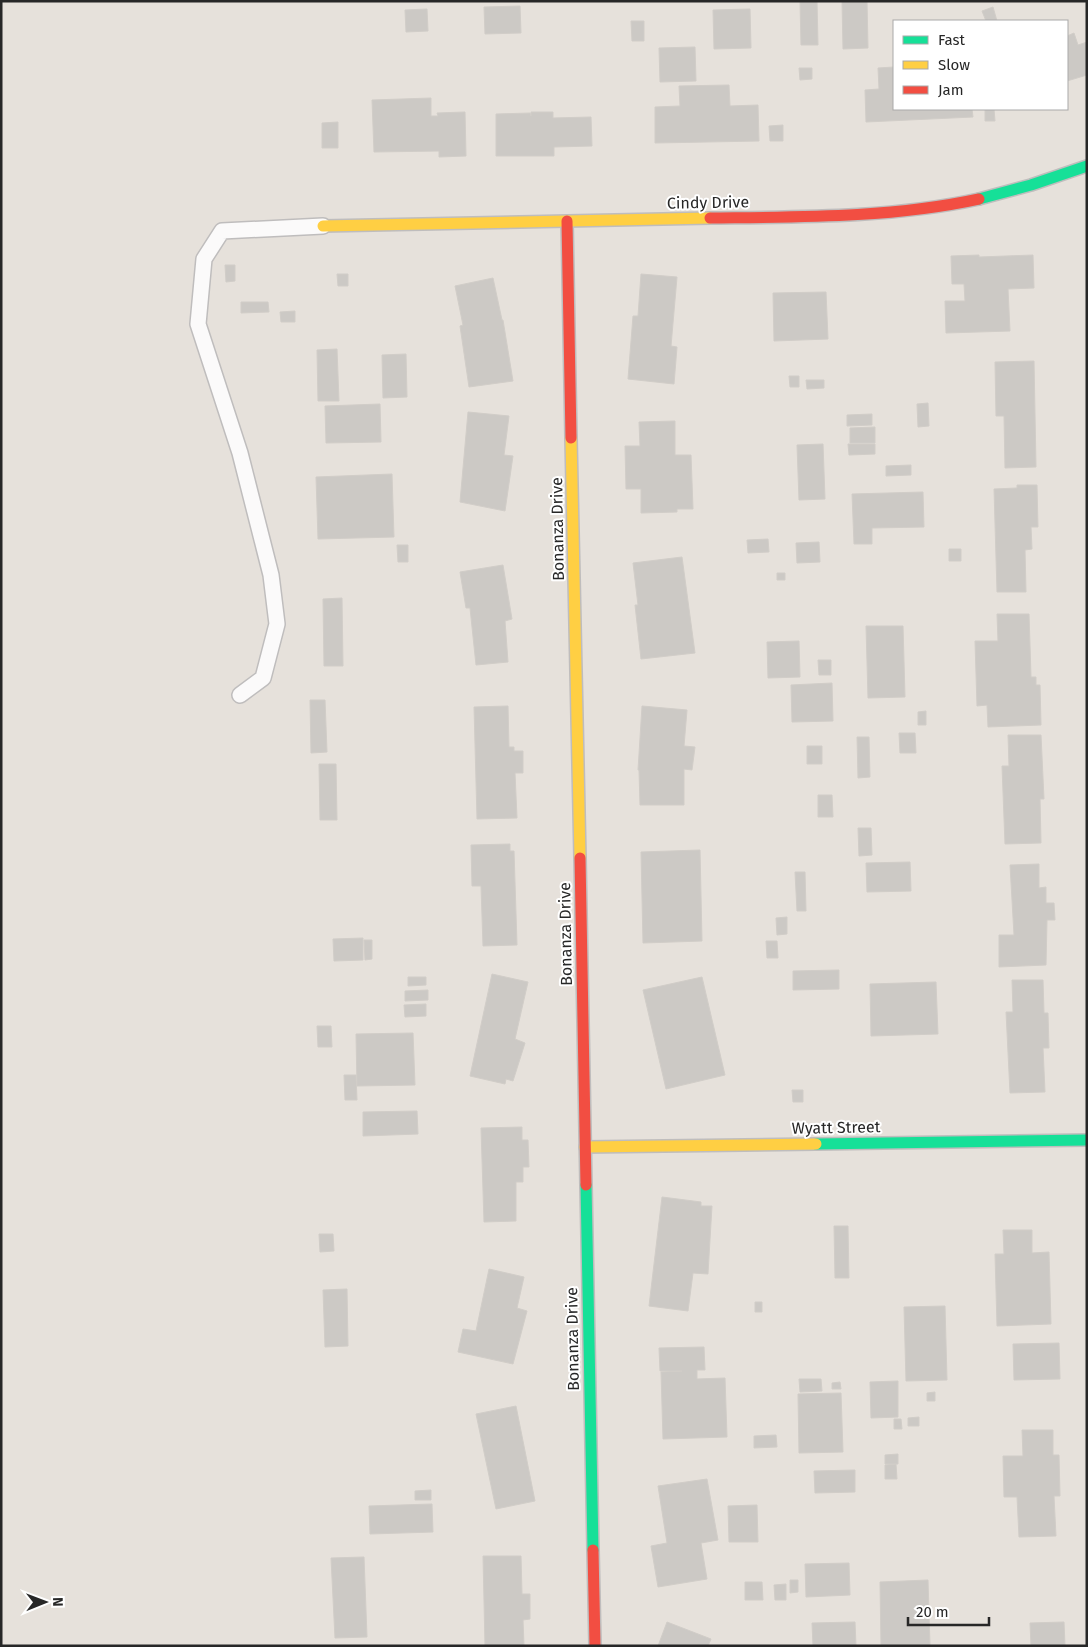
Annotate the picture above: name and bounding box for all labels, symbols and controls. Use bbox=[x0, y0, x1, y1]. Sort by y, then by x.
legend bbox=[893, 20, 1068, 110]
text: Fast bbox=[938, 31, 965, 49]
text: Slow bbox=[938, 56, 970, 74]
text: Jam bbox=[938, 81, 964, 99]
street label: Cindy Drive bbox=[667, 192, 749, 213]
street label: Bonanza Drive bbox=[547, 477, 568, 581]
street label: Bonanza Drive bbox=[555, 882, 576, 986]
street label: Wyatt Street bbox=[791, 1117, 881, 1138]
street label: Bonanza Drive bbox=[562, 1287, 583, 1391]
north arrow bbox=[20, 1577, 70, 1627]
scale bar bbox=[908, 1594, 989, 1626]
text: N bbox=[49, 1597, 66, 1607]
text: 20 m bbox=[916, 1603, 949, 1621]

